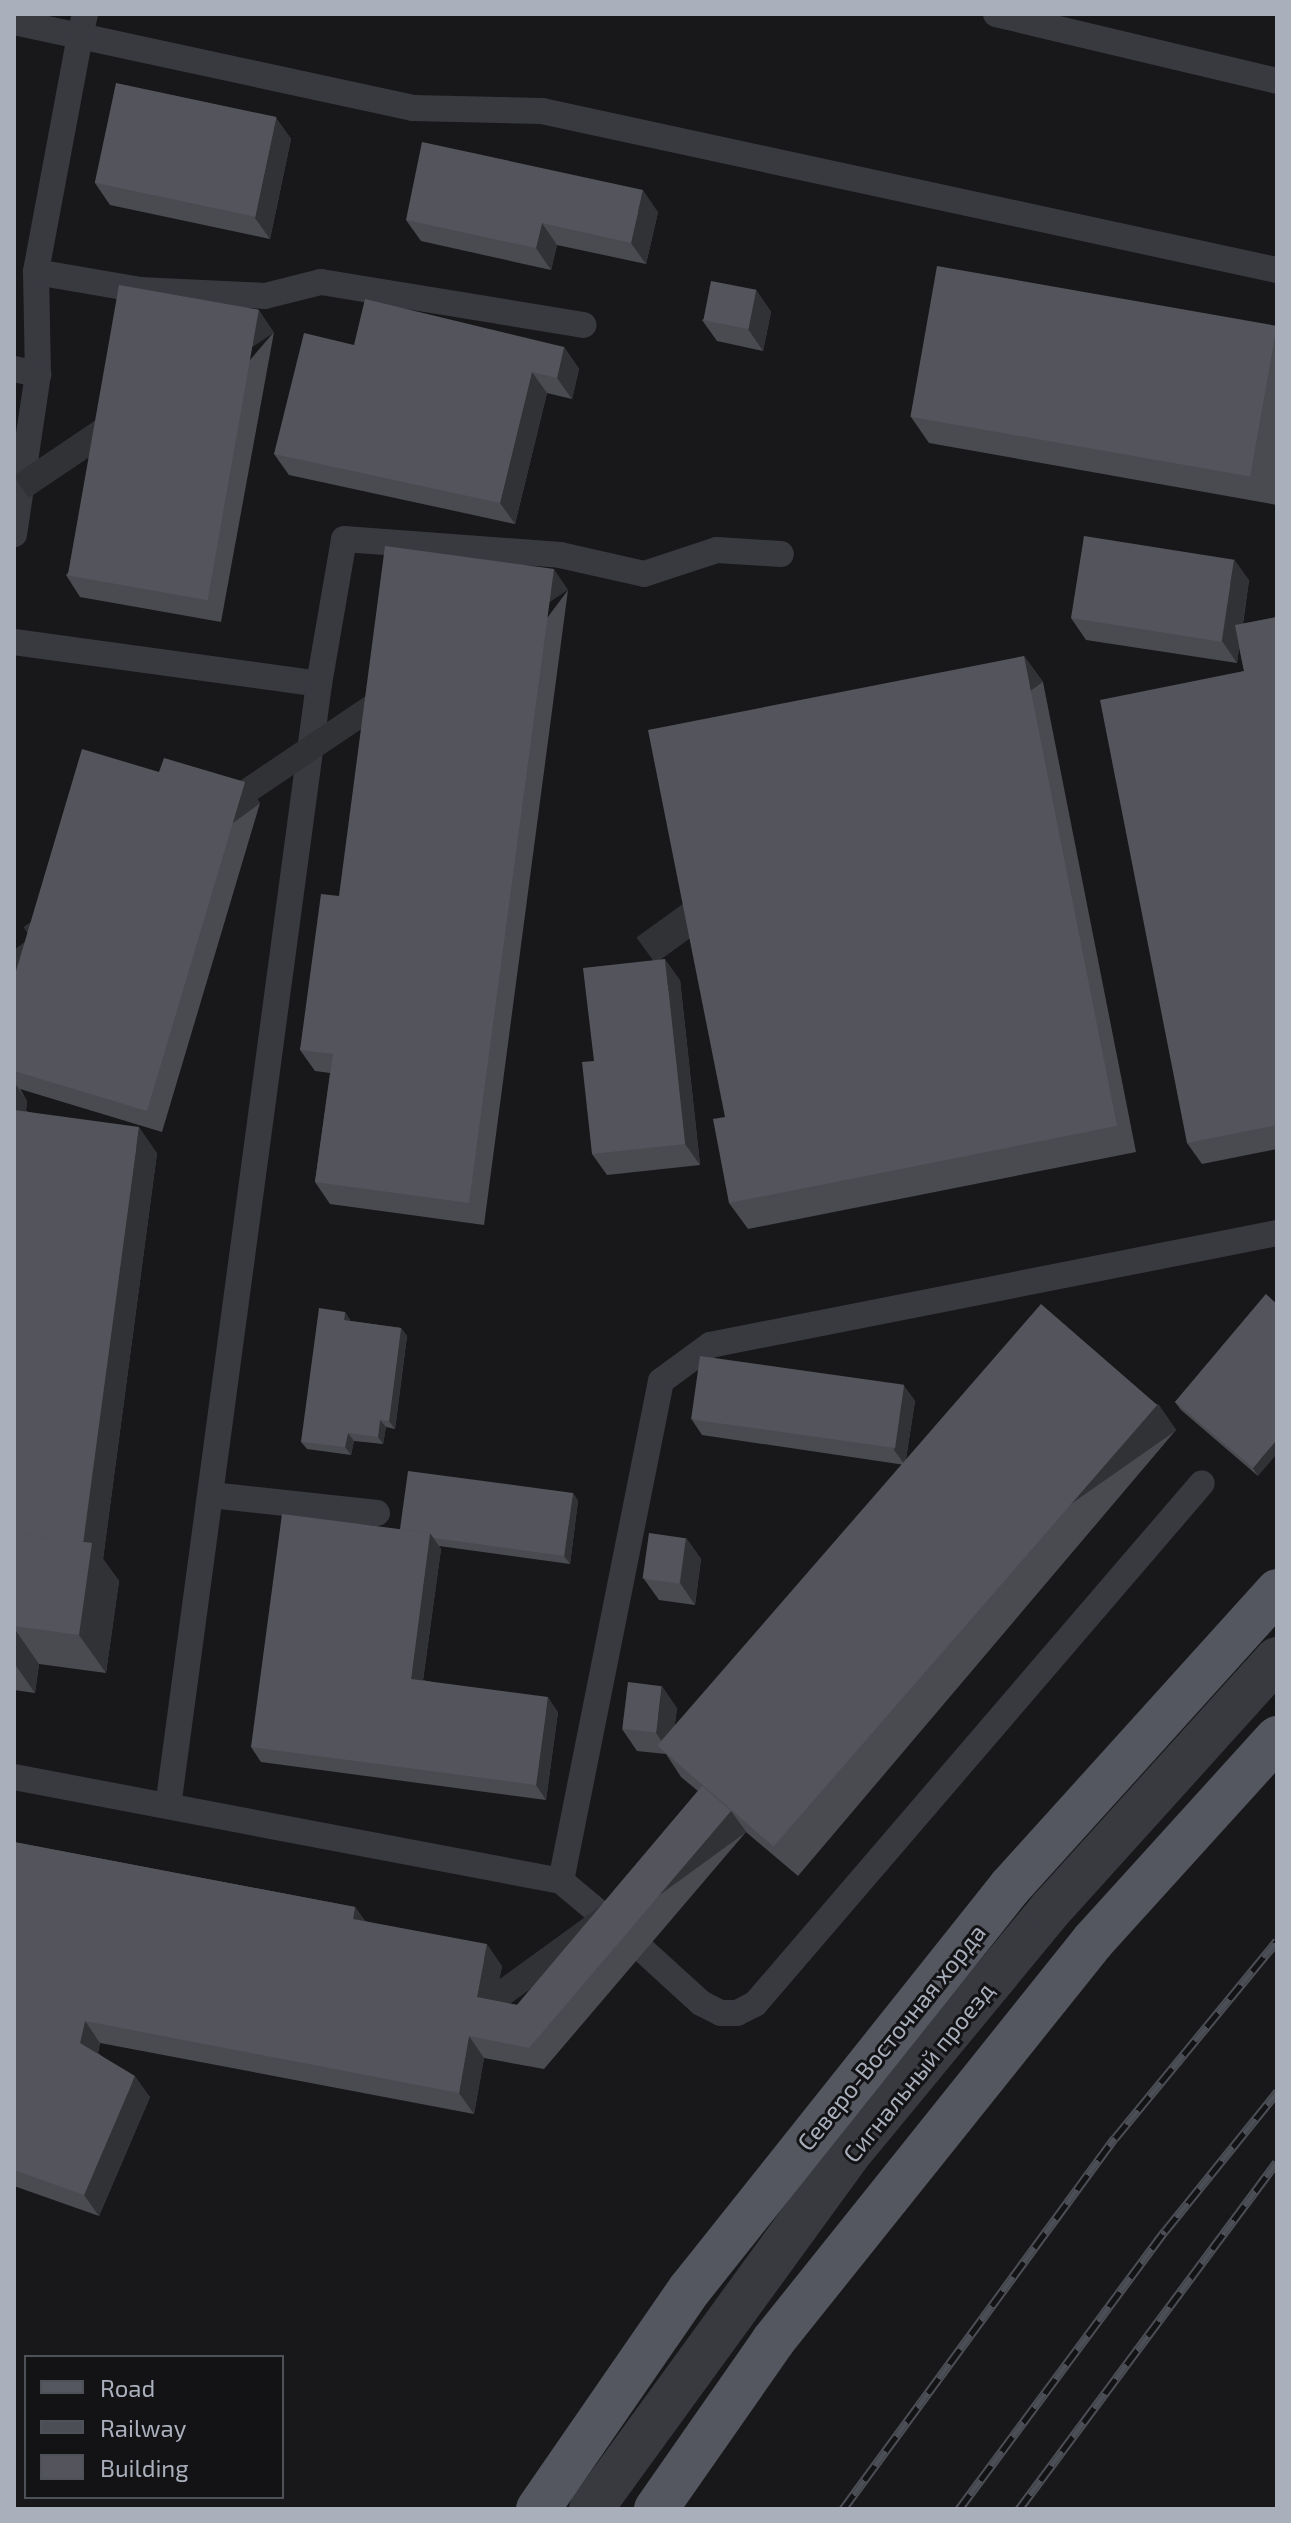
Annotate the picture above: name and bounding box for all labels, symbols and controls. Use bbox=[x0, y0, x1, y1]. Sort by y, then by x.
street label: Северо-Восточная хорда bbox=[791, 1918, 991, 2156]
street label: Сигнальный проезд bbox=[837, 1976, 999, 2168]
legend bbox=[24, 2355, 284, 2499]
text: Road bbox=[100, 2373, 155, 2402]
text: Railway bbox=[100, 2413, 186, 2442]
text: Building bbox=[100, 2453, 189, 2482]

